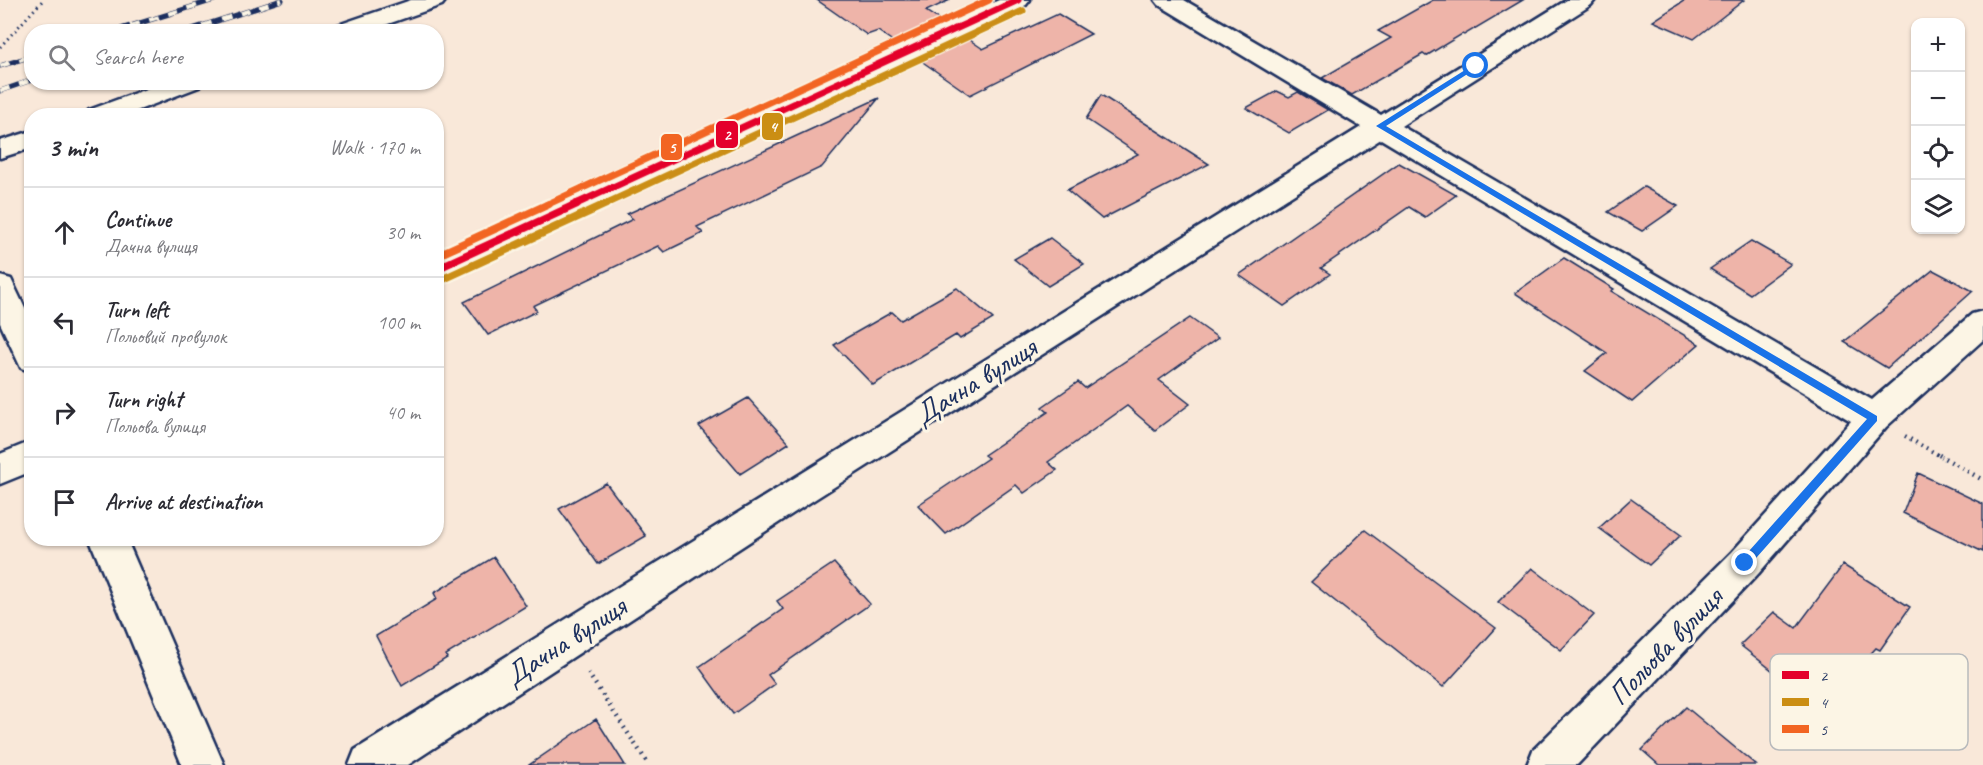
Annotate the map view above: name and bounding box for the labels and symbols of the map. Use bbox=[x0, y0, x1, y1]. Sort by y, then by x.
route start bbox=[1462, 52, 1488, 78]
line badge: 4 bbox=[761, 112, 784, 141]
text: 4 bbox=[769, 117, 778, 137]
line badge: 2 bbox=[715, 120, 739, 149]
text: 2 bbox=[723, 125, 732, 145]
line badge: 5 bbox=[660, 133, 683, 161]
text: 5 bbox=[669, 138, 678, 158]
street label: Дачна вулиця bbox=[907, 327, 1046, 433]
route end bbox=[1731, 549, 1757, 575]
street label: Польова вулиця bbox=[1599, 577, 1733, 713]
street label: Дачна вулиця bbox=[497, 586, 635, 694]
legend bbox=[1770, 654, 1968, 750]
text: 2 bbox=[1820, 666, 1829, 686]
text: 4 bbox=[1820, 693, 1829, 713]
text: 5 bbox=[1820, 720, 1828, 740]

